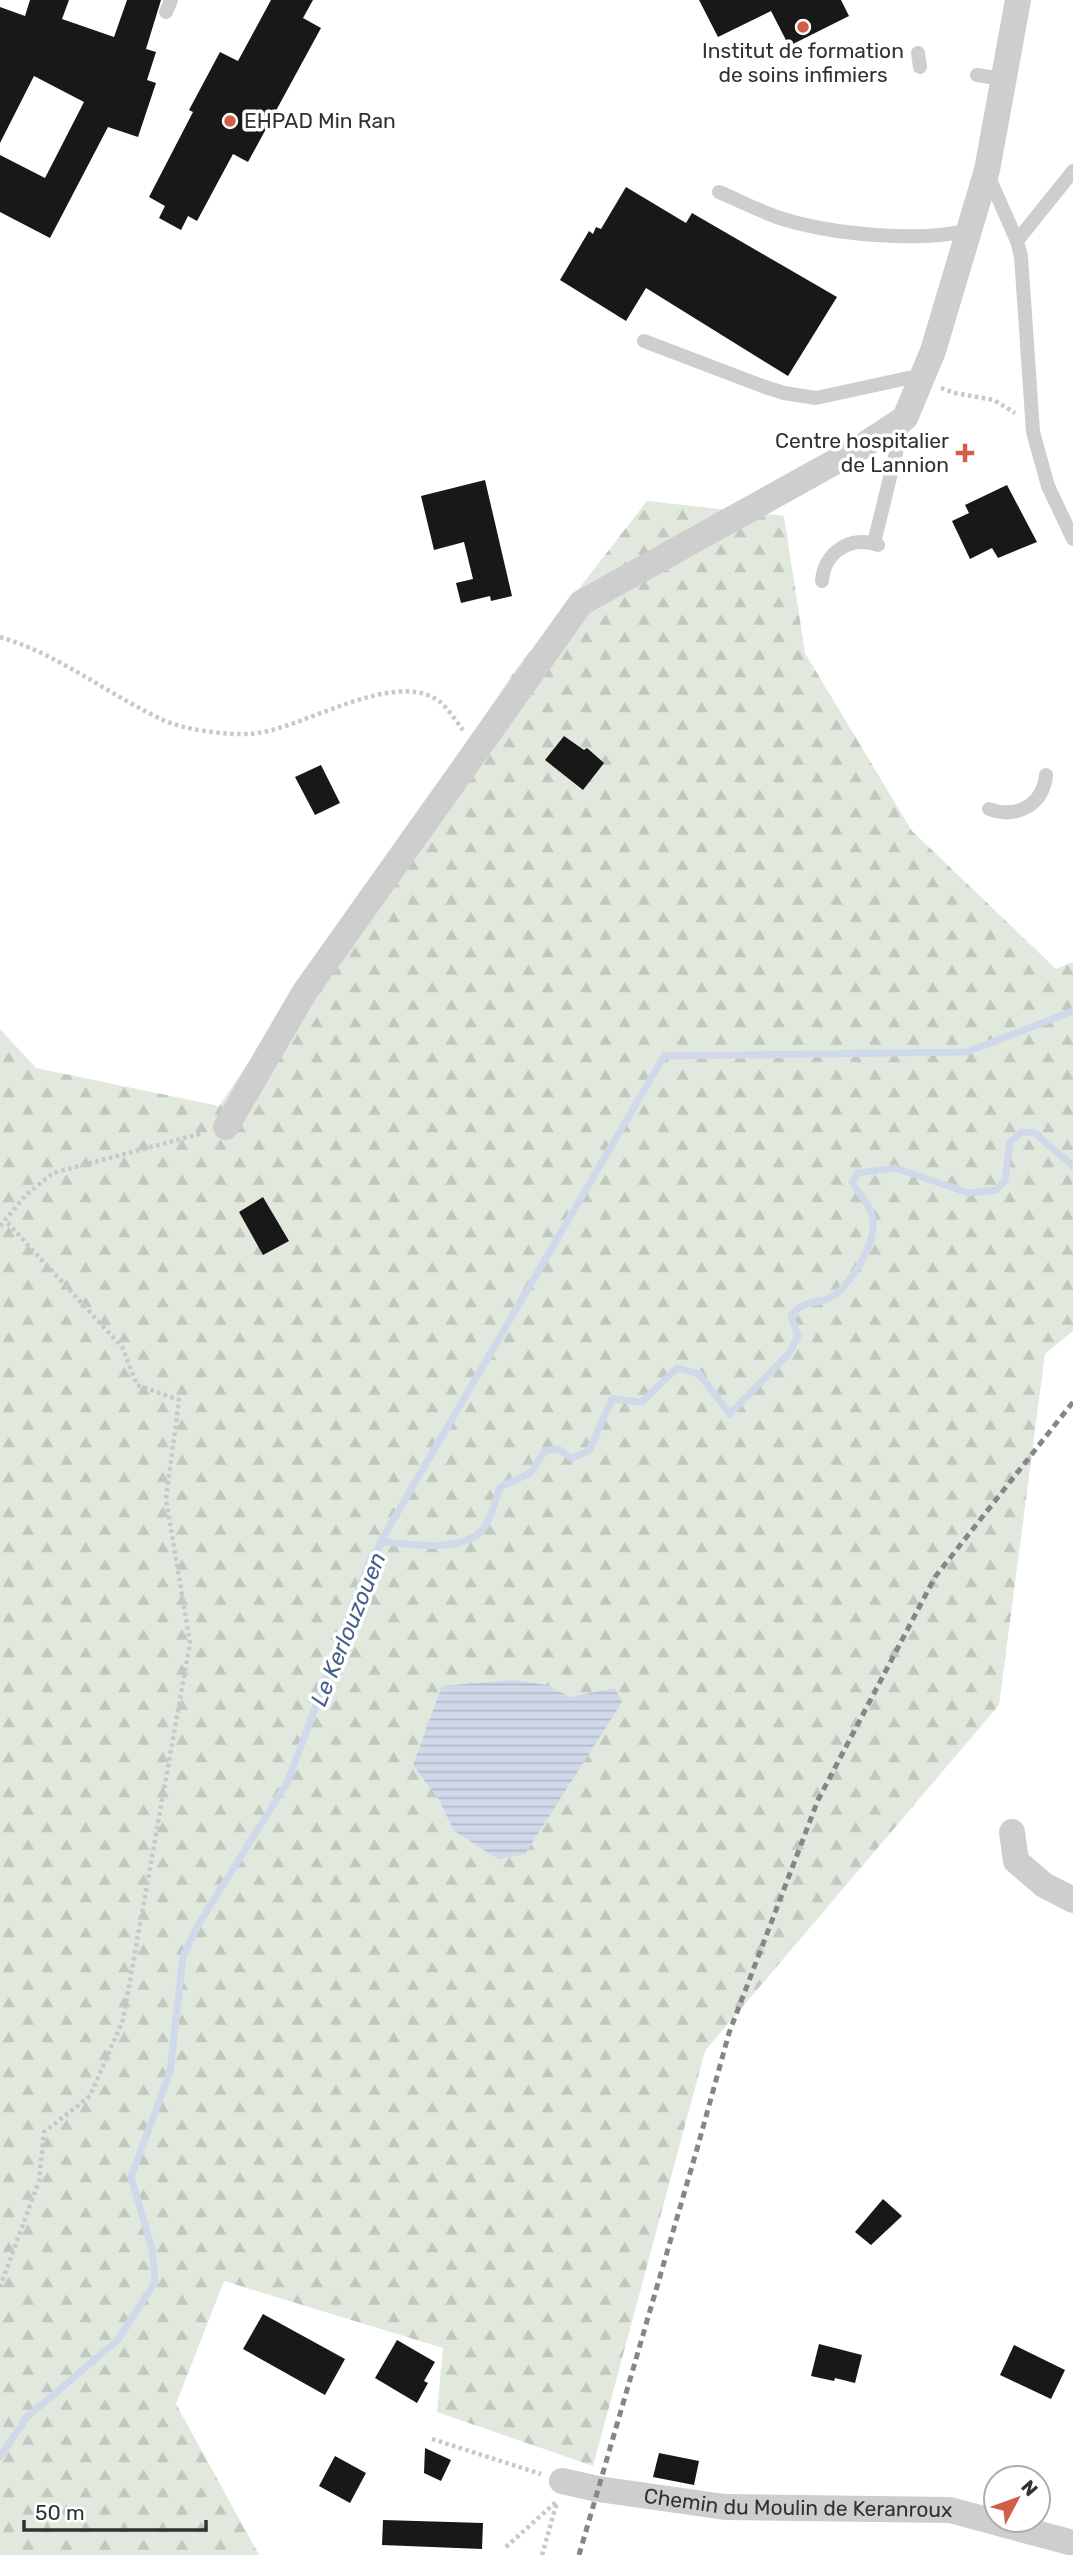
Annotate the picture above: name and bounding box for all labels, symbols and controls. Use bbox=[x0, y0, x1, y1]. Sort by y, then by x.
marker: Institut de formation de soins infimiers bbox=[795, 19, 811, 35]
place label: Institut de formation de soins infimiers bbox=[702, 38, 904, 87]
place label: EHPAD Min Ran bbox=[244, 108, 396, 133]
marker: EHPAD Min Ran bbox=[222, 113, 238, 129]
place label: Centre hospitalier de Lannion bbox=[775, 428, 949, 477]
marker: Centre hospitalier de Lannion bbox=[955, 443, 975, 463]
water label: Le Kerlouzouen bbox=[304, 1548, 392, 1710]
north arrow bbox=[982, 2464, 1052, 2534]
text: N bbox=[1016, 2475, 1043, 2501]
street label: Chemin du Moulin de Keranroux bbox=[642, 2483, 953, 2522]
scale bar bbox=[24, 2488, 206, 2532]
text: 50 m bbox=[35, 2500, 85, 2525]

